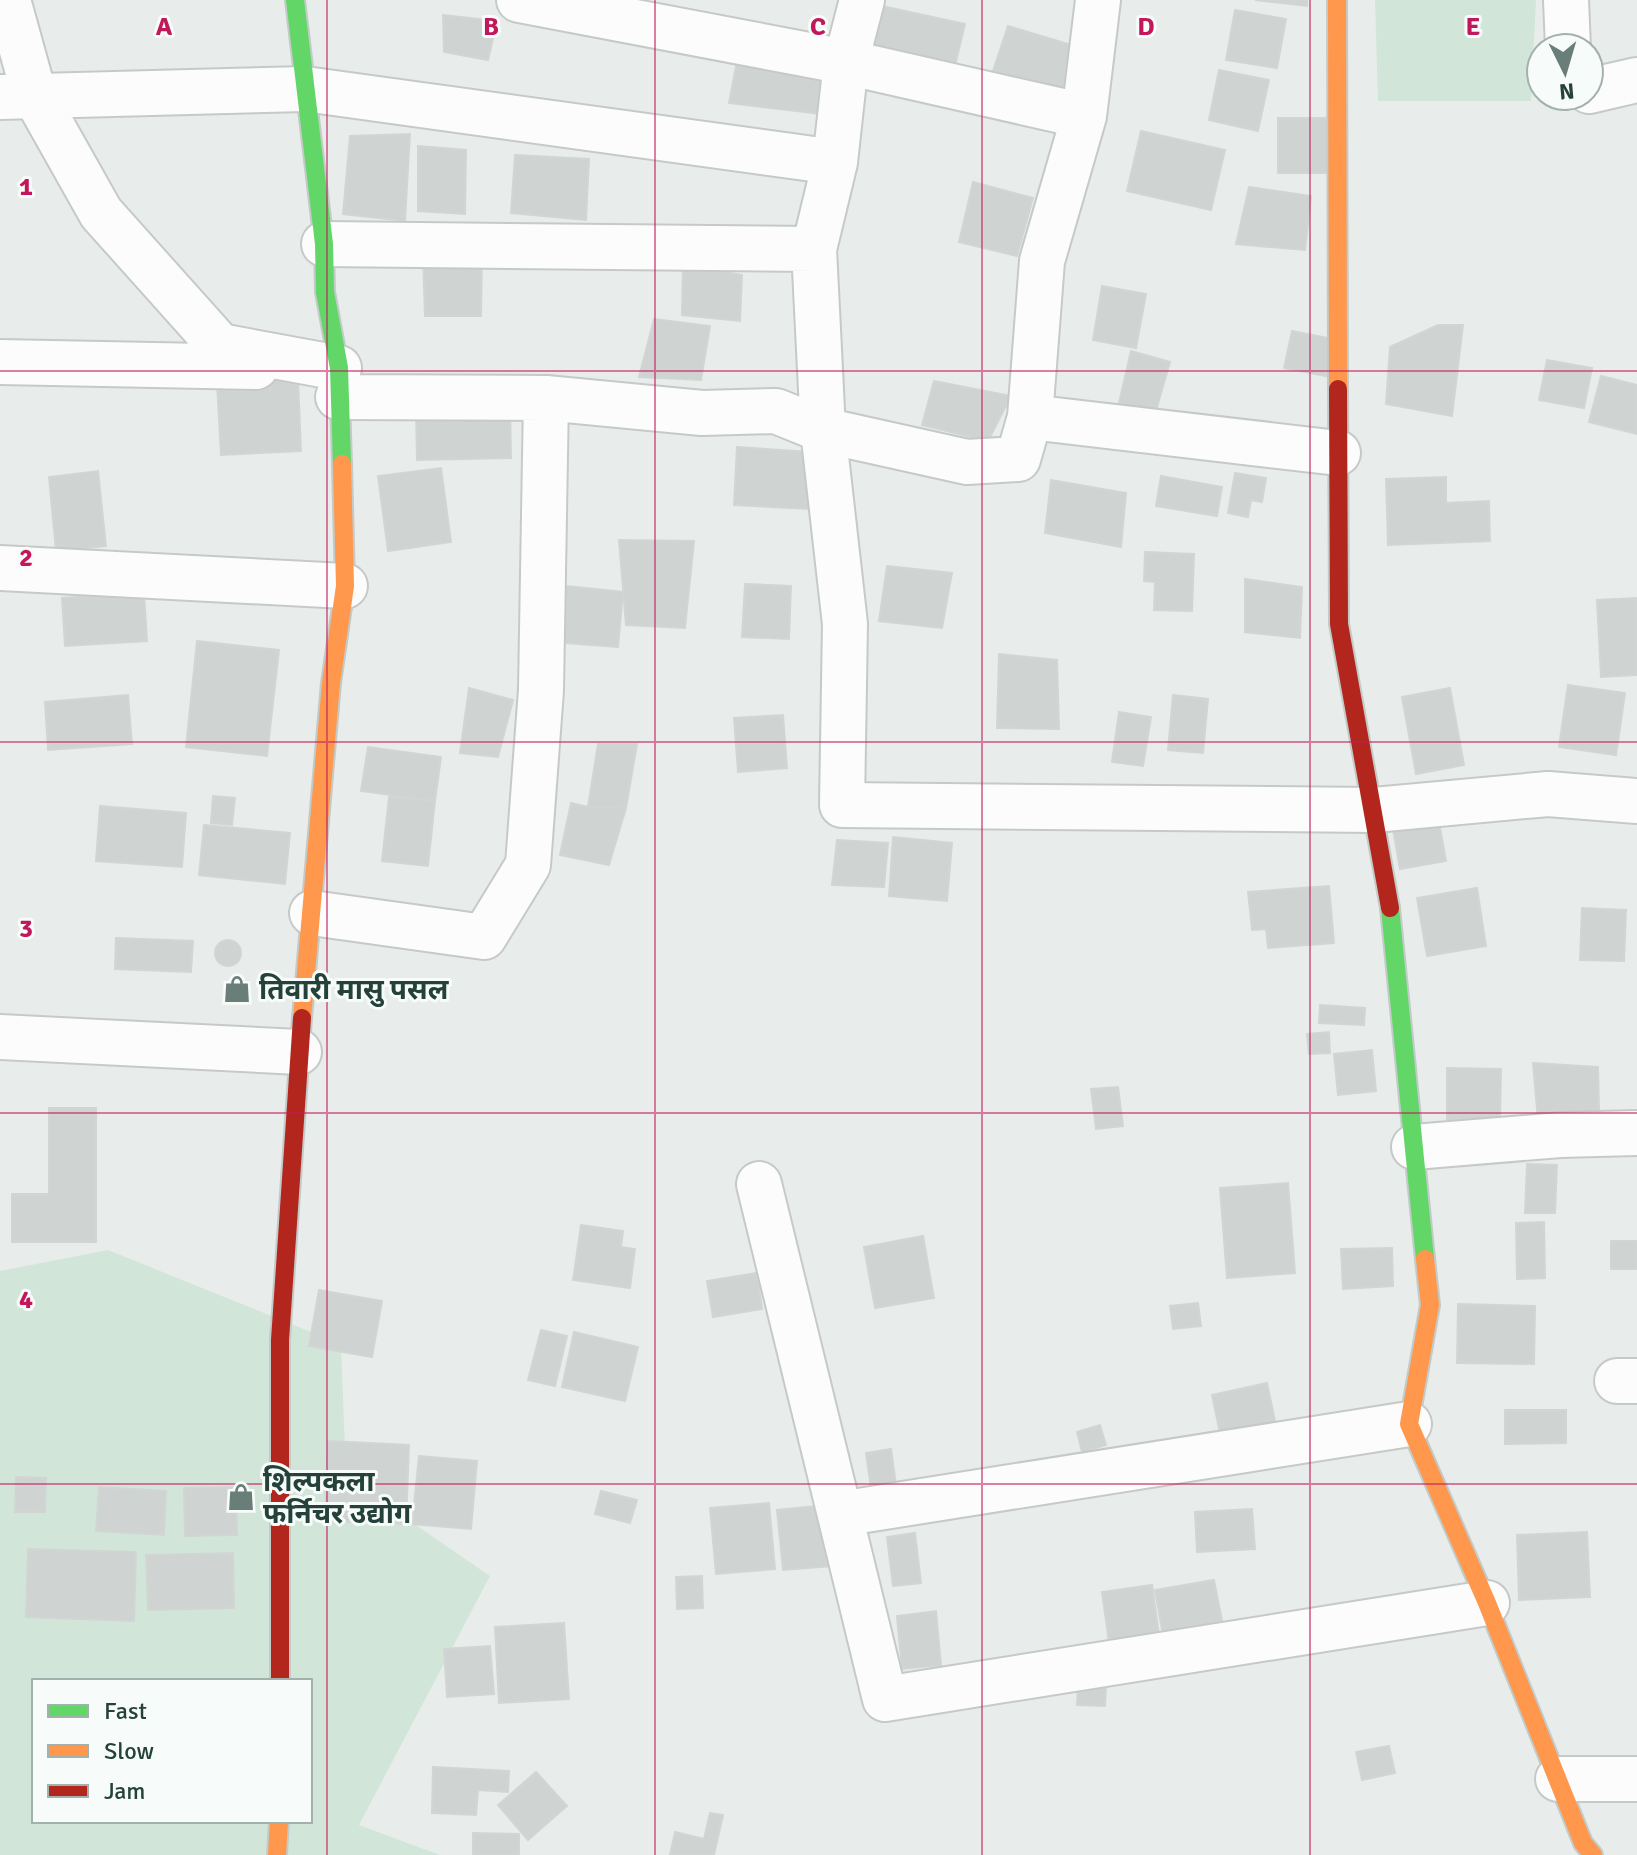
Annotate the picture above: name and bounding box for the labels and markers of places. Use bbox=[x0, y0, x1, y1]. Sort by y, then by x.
place label: तिवारी मासु पसल bbox=[259, 973, 450, 1007]
shop icon: तिवारी मासु पसल bbox=[222, 974, 252, 1004]
place label: शिल्पकला फर्निचर उद्योग bbox=[263, 1465, 412, 1531]
shop icon: शिल्पकला फर्निचर उद्योग bbox=[226, 1482, 256, 1512]

